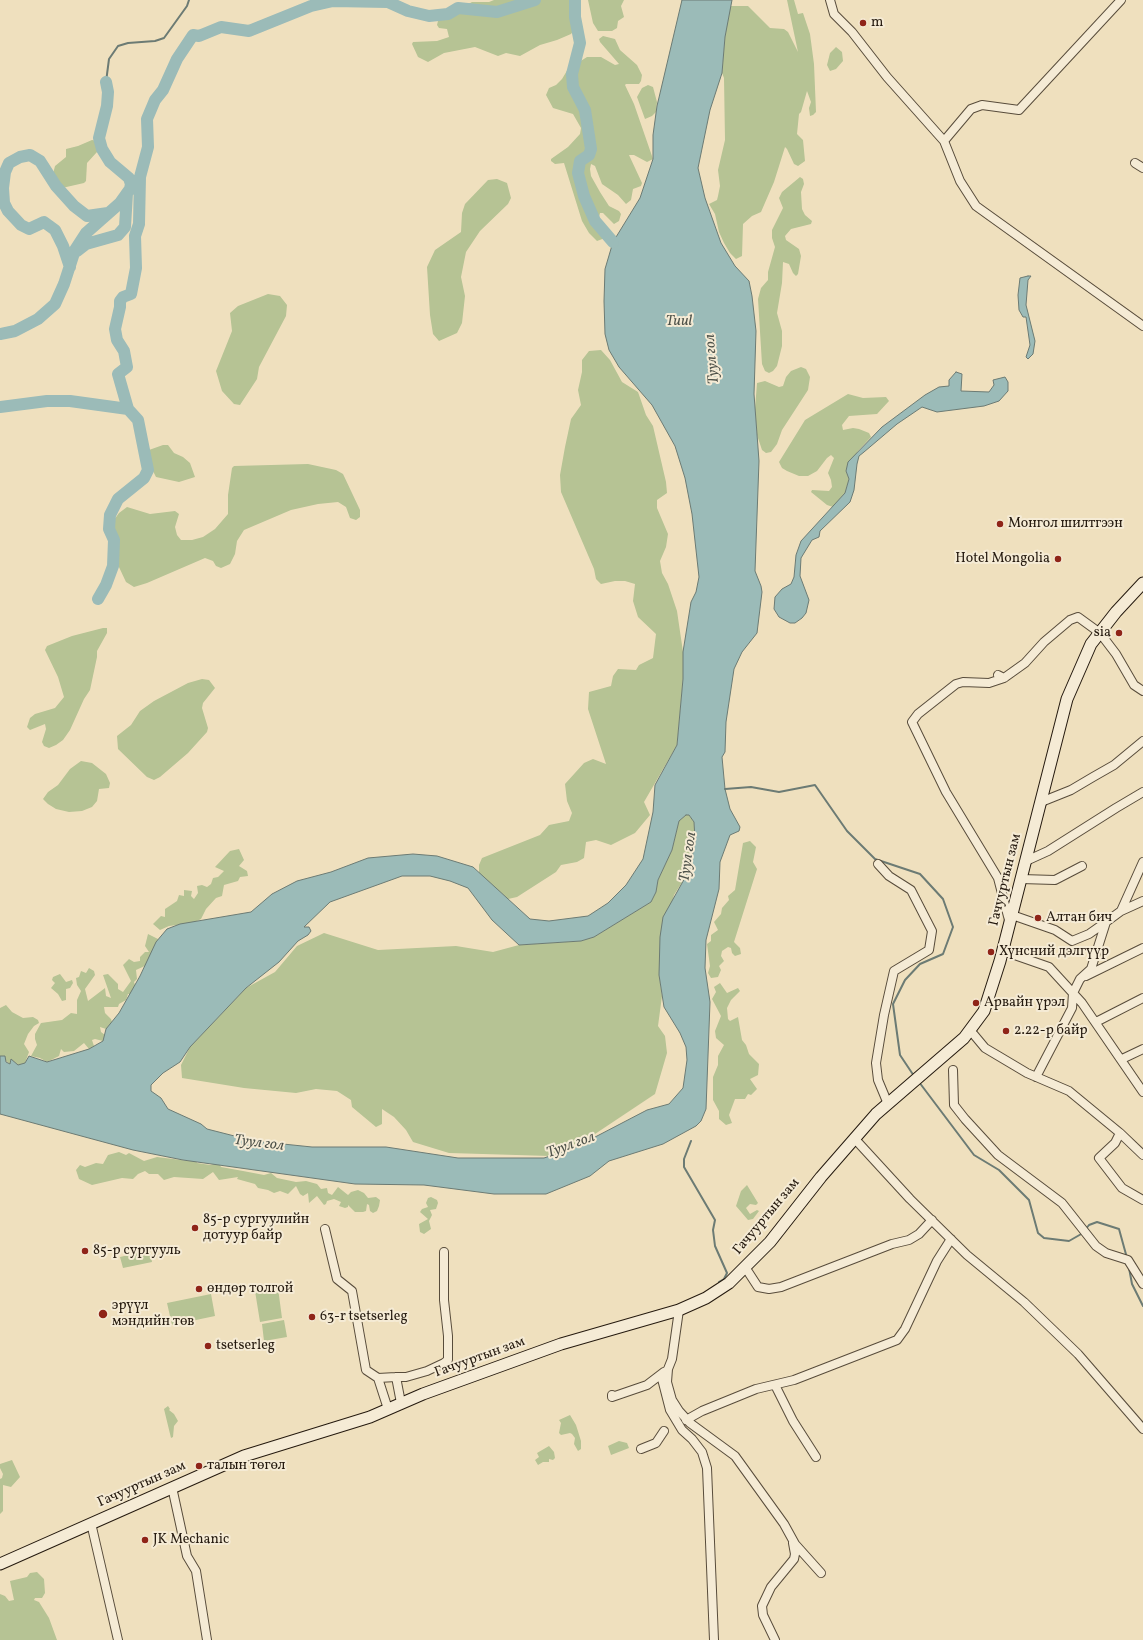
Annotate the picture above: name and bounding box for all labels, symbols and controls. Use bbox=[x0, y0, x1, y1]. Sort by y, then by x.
place label: m bbox=[871, 15, 883, 31]
marker: m bbox=[858, 18, 868, 28]
water label: Tuul bbox=[666, 313, 692, 331]
water label: Туул гол bbox=[702, 333, 724, 385]
place label: Монгол шилтгээн bbox=[1008, 516, 1123, 532]
marker: Монгол шилтгээн bbox=[995, 519, 1005, 529]
place label: Hotel Mongolia bbox=[955, 551, 1050, 567]
marker: Hotel Mongolia bbox=[1053, 554, 1063, 564]
place label: sia bbox=[1094, 625, 1111, 641]
marker: sia bbox=[1114, 628, 1124, 638]
water label: Туул гол bbox=[677, 831, 701, 883]
street label: Гачууртын зам bbox=[986, 832, 1026, 928]
place label: Алтан бич bbox=[1046, 910, 1112, 926]
marker: Алтан бич bbox=[1033, 913, 1043, 923]
place label: Хүнсний дэлгүүр bbox=[999, 944, 1109, 960]
marker: Хүнсний дэлгүүр bbox=[986, 947, 996, 957]
place label: Арвайн үрэл bbox=[984, 995, 1065, 1011]
marker: Арвайн үрэл bbox=[971, 998, 981, 1008]
place label: 2.22-р байр bbox=[1014, 1023, 1087, 1039]
marker: 2.22-р байр bbox=[1001, 1026, 1011, 1036]
water label: Туул гол bbox=[544, 1129, 598, 1163]
water label: Туул гол bbox=[233, 1132, 285, 1156]
street label: Гачууртын зам bbox=[730, 1175, 804, 1259]
place label: 85-р сургуулийн дотуур байр bbox=[203, 1212, 309, 1244]
marker: 85-р сургуулийн дотуур байр bbox=[190, 1223, 200, 1233]
place label: 85-р сургууль bbox=[93, 1243, 181, 1259]
marker: 85-р сургууль bbox=[80, 1246, 90, 1256]
place label: өндөр толгой bbox=[207, 1281, 293, 1297]
marker: өндөр толгой bbox=[194, 1284, 204, 1294]
place label: эрүүл мэндийн төв bbox=[112, 1298, 194, 1330]
marker: эрүүл мэндийн төв bbox=[97, 1308, 109, 1320]
place label: 63-r tsetserleg bbox=[320, 1309, 408, 1325]
marker: 63-r tsetserleg bbox=[307, 1312, 317, 1322]
street label: Гачууртын зам bbox=[433, 1334, 527, 1382]
place label: tsetserleg bbox=[216, 1338, 275, 1354]
marker: tsetserleg bbox=[203, 1341, 213, 1351]
street label: Гачууртын зам bbox=[95, 1458, 189, 1512]
place label: талын төгөл bbox=[207, 1458, 286, 1474]
marker: талын төгөл bbox=[194, 1461, 204, 1471]
place label: JK Mechanic bbox=[153, 1532, 229, 1548]
marker: JK Mechanic bbox=[140, 1535, 150, 1545]

